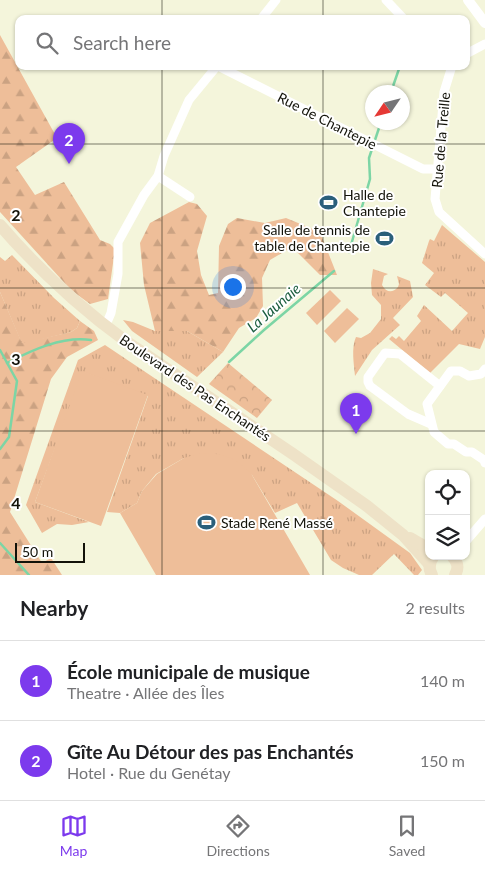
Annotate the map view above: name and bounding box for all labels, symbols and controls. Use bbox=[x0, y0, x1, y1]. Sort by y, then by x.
search box bbox=[15, 15, 470, 70]
icon: search bbox=[33, 29, 61, 57]
text: Search here bbox=[73, 31, 171, 54]
north arrow bbox=[365, 85, 410, 130]
street label: Rue de Chantepie bbox=[275, 88, 380, 153]
street label: Rue de la Treille bbox=[428, 91, 453, 188]
pin: 2 bbox=[53, 123, 85, 164]
place label: Halle de Chantepie bbox=[343, 186, 406, 219]
sports icon: Halle de Chantepie bbox=[319, 193, 339, 213]
text: 2 bbox=[11, 205, 21, 224]
place label: Salle de tennis de table de Chantepie bbox=[254, 221, 370, 254]
sports icon: Salle de tennis de table de Chantepie bbox=[374, 228, 394, 248]
your location bbox=[220, 274, 246, 300]
water label: La Jaunaie bbox=[243, 279, 304, 335]
street label: Boulevard des Pas Enchantés bbox=[117, 331, 274, 445]
text: 3 bbox=[11, 349, 21, 368]
pin: 1 bbox=[340, 393, 372, 434]
map controls bbox=[425, 470, 470, 560]
button: locate bbox=[425, 470, 470, 515]
text: 4 bbox=[11, 493, 21, 512]
sports icon: Stade René Massé bbox=[197, 513, 217, 533]
place label: Stade René Massé bbox=[221, 514, 333, 531]
button: layers bbox=[425, 515, 470, 560]
scale bar bbox=[15, 540, 85, 563]
text: 50 m bbox=[22, 543, 53, 560]
text: Nearby bbox=[20, 595, 88, 620]
text: 2 results bbox=[405, 598, 465, 617]
text: École municipale de musique bbox=[67, 660, 310, 683]
text: 1 bbox=[31, 671, 41, 690]
text: 140 m bbox=[420, 671, 465, 690]
text: Theatre · Allée des Îles bbox=[67, 683, 224, 702]
text: Gîte Au Détour des pas Enchantés bbox=[67, 740, 354, 763]
text: 2 bbox=[31, 751, 41, 770]
text: 150 m bbox=[420, 751, 465, 770]
text: Hotel · Rue du Genétay bbox=[67, 763, 230, 782]
tab: Map bbox=[60, 812, 88, 859]
tab: Directions bbox=[207, 812, 270, 859]
tab: Saved bbox=[389, 812, 425, 859]

